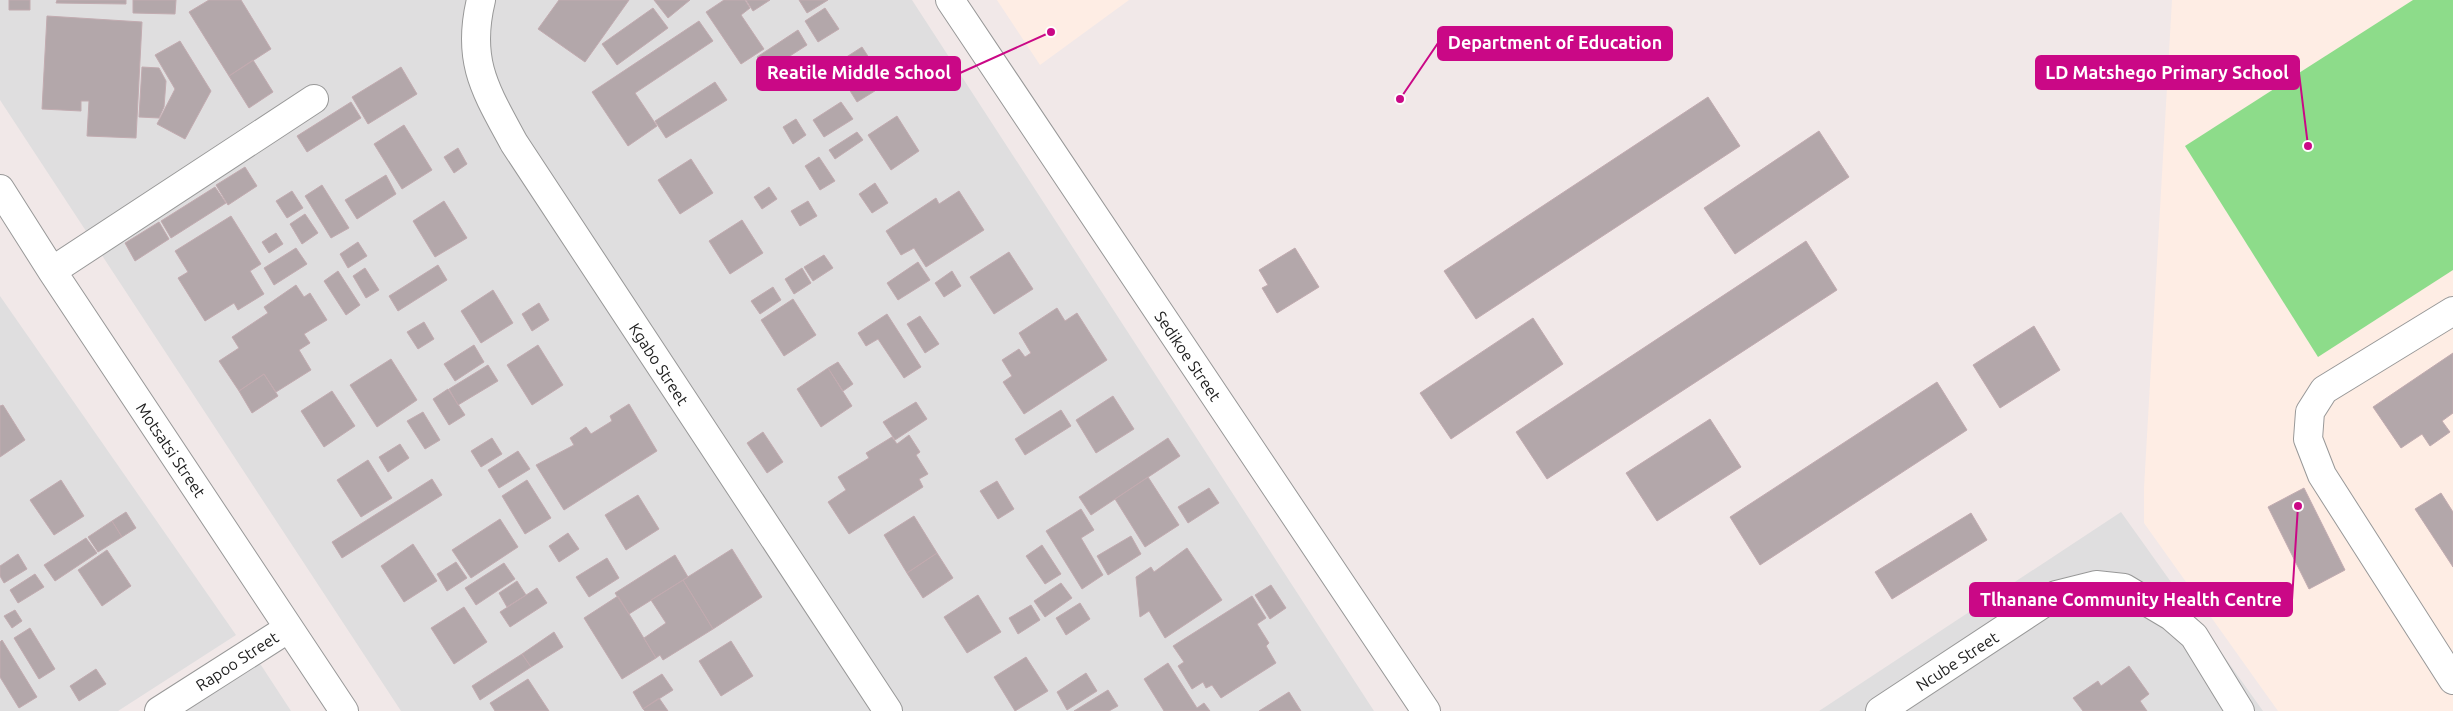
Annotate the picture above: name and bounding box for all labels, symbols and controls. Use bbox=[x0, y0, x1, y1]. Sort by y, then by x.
callout: Department of Education bbox=[1438, 27, 1672, 60]
text: Department of Education bbox=[1448, 32, 1662, 52]
callout: LD Matshego Primary School bbox=[2036, 56, 2299, 89]
callout: Reatile Middle School bbox=[757, 57, 960, 90]
text: Reatile Middle School bbox=[767, 62, 951, 82]
text: LD Matshego Primary School bbox=[2045, 62, 2289, 82]
street label: Sedikoe Street bbox=[1151, 308, 1225, 405]
street label: Kgabo Street bbox=[626, 320, 693, 409]
street label: Motsatsi Street bbox=[133, 399, 210, 501]
callout: Tlhanane Community Health Centre bbox=[1970, 583, 2292, 616]
text: Tlhanane Community Health Centre bbox=[1980, 589, 2282, 609]
street label: Rapoo Street bbox=[192, 627, 282, 694]
street label: Ncube Street bbox=[1912, 627, 2002, 694]

